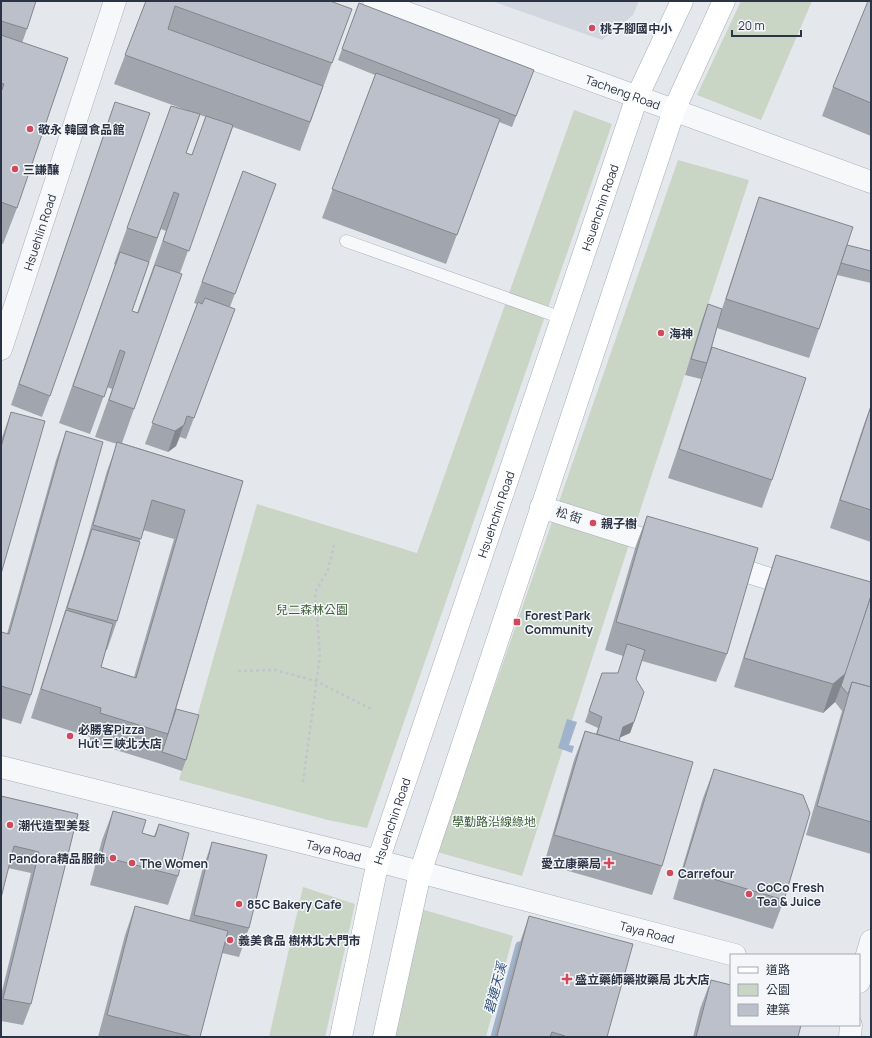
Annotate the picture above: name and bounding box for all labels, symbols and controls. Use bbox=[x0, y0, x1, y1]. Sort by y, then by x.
scale bar bbox=[732, 12, 801, 38]
text: 20 m bbox=[738, 17, 765, 34]
place label: 桃子腳國中小 bbox=[600, 20, 672, 37]
marker: 桃子腳國中小 bbox=[587, 23, 597, 33]
street label: Tacheng Road bbox=[583, 70, 663, 113]
place label: 敬永 韓國食品館 bbox=[38, 121, 124, 138]
marker: 敬永 韓國食品館 bbox=[25, 124, 35, 134]
place label: 三謙釀 bbox=[23, 161, 59, 178]
street label: Hsuehchin Road bbox=[577, 162, 622, 253]
marker: 三謙釀 bbox=[10, 164, 20, 174]
street label: Hsuehlin Road bbox=[19, 192, 60, 273]
place label: 海神 bbox=[669, 325, 693, 342]
marker: 海神 bbox=[656, 328, 666, 338]
street label: Hsuehchin Road bbox=[473, 469, 518, 560]
street label: 松 街 bbox=[554, 503, 584, 527]
place label: 親子樹 bbox=[601, 515, 637, 532]
marker: 親子樹 bbox=[588, 518, 598, 528]
park label: 兒二森林公園 bbox=[276, 601, 348, 618]
place label: Forest Park Community bbox=[525, 607, 593, 638]
marker: Forest Park Community bbox=[512, 617, 522, 627]
place label: 必勝客Pizza Hut 三峽北大店 bbox=[78, 721, 162, 752]
marker: 必勝客Pizza Hut 三峽北大店 bbox=[65, 731, 75, 741]
street label: Hsuehchin Road bbox=[369, 776, 414, 867]
park label: 學勤路沿線綠地 bbox=[452, 813, 536, 830]
place label: 潮代造型美髮 bbox=[18, 817, 90, 834]
marker: 潮代造型美髮 bbox=[5, 820, 15, 830]
street label: Taya Road bbox=[304, 835, 363, 865]
place label: Pandora精品服飾 bbox=[9, 850, 105, 867]
marker: Pandora精品服飾 bbox=[108, 853, 118, 863]
place label: The Women bbox=[140, 855, 208, 872]
place label: 愛立康藥局 bbox=[541, 855, 601, 872]
marker: The Women bbox=[127, 858, 137, 868]
marker: 愛立康藥局 bbox=[604, 858, 614, 868]
place label: Carrefour bbox=[678, 865, 735, 882]
marker: Carrefour bbox=[665, 868, 675, 878]
place label: CoCo Fresh Tea & Juice bbox=[757, 879, 824, 910]
marker: CoCo Fresh Tea & Juice bbox=[744, 889, 754, 899]
place label: 85C Bakery Cafe bbox=[247, 896, 342, 913]
marker: 85C Bakery Cafe bbox=[234, 899, 244, 909]
street label: Taya Road bbox=[618, 917, 677, 947]
place label: 義美食品 樹林北大門市 bbox=[238, 932, 360, 949]
marker: 義美食品 樹林北大門市 bbox=[225, 935, 235, 945]
legend bbox=[730, 954, 860, 1026]
water label: 碧連天溪 bbox=[480, 959, 511, 1015]
text: 道路 bbox=[766, 961, 790, 978]
place label: 盛立藥師藥妝藥局 北大店 bbox=[575, 971, 709, 988]
marker: 盛立藥師藥妝藥局 北大店 bbox=[562, 974, 572, 984]
text: 公園 bbox=[766, 981, 790, 998]
text: 建築 bbox=[766, 1001, 790, 1018]

